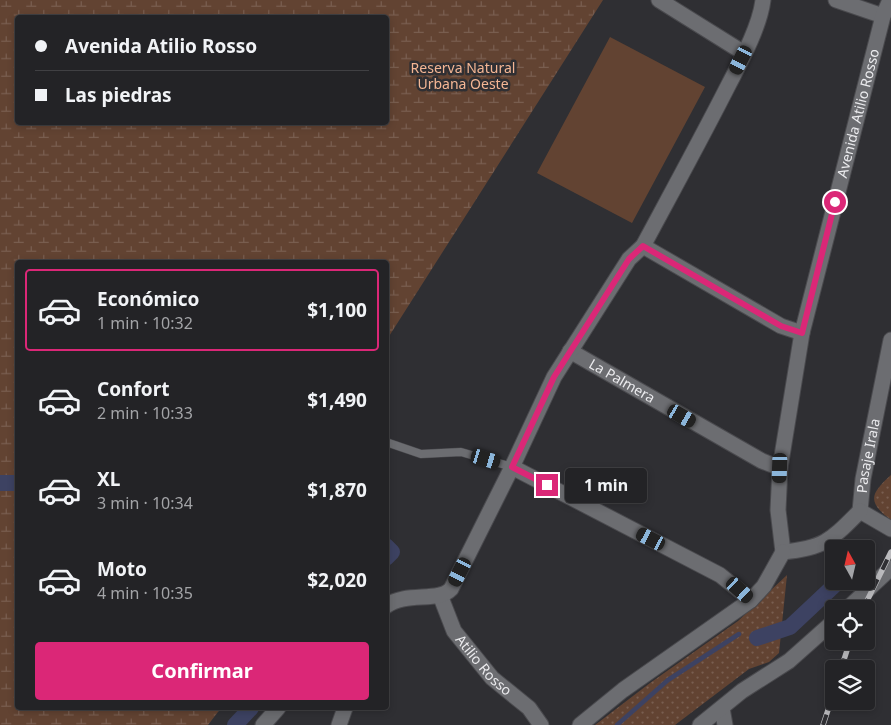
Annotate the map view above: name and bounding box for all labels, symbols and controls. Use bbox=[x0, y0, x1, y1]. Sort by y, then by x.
text: Avenida Atilio Rosso bbox=[65, 33, 257, 59]
car bbox=[727, 43, 754, 77]
street label: Avenida Atilio Rosso bbox=[832, 47, 883, 180]
park label: Reserva Natural Urbana Oeste bbox=[411, 58, 515, 93]
text: Las piedras bbox=[65, 82, 172, 108]
route start bbox=[824, 191, 846, 213]
text: Económico bbox=[97, 286, 199, 312]
icon: car bbox=[37, 288, 82, 333]
text: $1,100 bbox=[307, 297, 367, 323]
text: 1 min · 10:32 bbox=[97, 312, 193, 334]
street label: La Palmera bbox=[586, 354, 659, 407]
text: Confort bbox=[97, 376, 169, 402]
icon: car bbox=[37, 378, 82, 423]
text: $1,490 bbox=[307, 387, 367, 413]
text: 2 min · 10:33 bbox=[97, 402, 193, 424]
car bbox=[665, 402, 698, 430]
street label: Pasaje Irala bbox=[852, 417, 884, 494]
car bbox=[469, 447, 502, 471]
car bbox=[771, 453, 788, 483]
text: XL bbox=[97, 466, 120, 492]
icon: car bbox=[37, 468, 82, 513]
callout: 1 min bbox=[564, 468, 647, 502]
route end bbox=[536, 474, 558, 496]
text: 1 min bbox=[584, 474, 628, 496]
text: $1,870 bbox=[307, 477, 367, 503]
text: 3 min · 10:34 bbox=[97, 492, 193, 514]
car bbox=[634, 526, 667, 552]
north arrow bbox=[825, 540, 875, 590]
map controls bbox=[825, 540, 875, 710]
car bbox=[446, 555, 473, 589]
text: Moto bbox=[97, 556, 147, 582]
icon: car bbox=[37, 558, 82, 603]
text: $2,020 bbox=[307, 567, 367, 593]
car bbox=[723, 574, 756, 606]
text: 4 min · 10:35 bbox=[97, 582, 193, 604]
button: locate bbox=[825, 600, 875, 650]
street label: Atilio Rosso bbox=[452, 630, 516, 699]
button: Confirmar bbox=[35, 642, 369, 700]
button: layers bbox=[825, 660, 875, 710]

